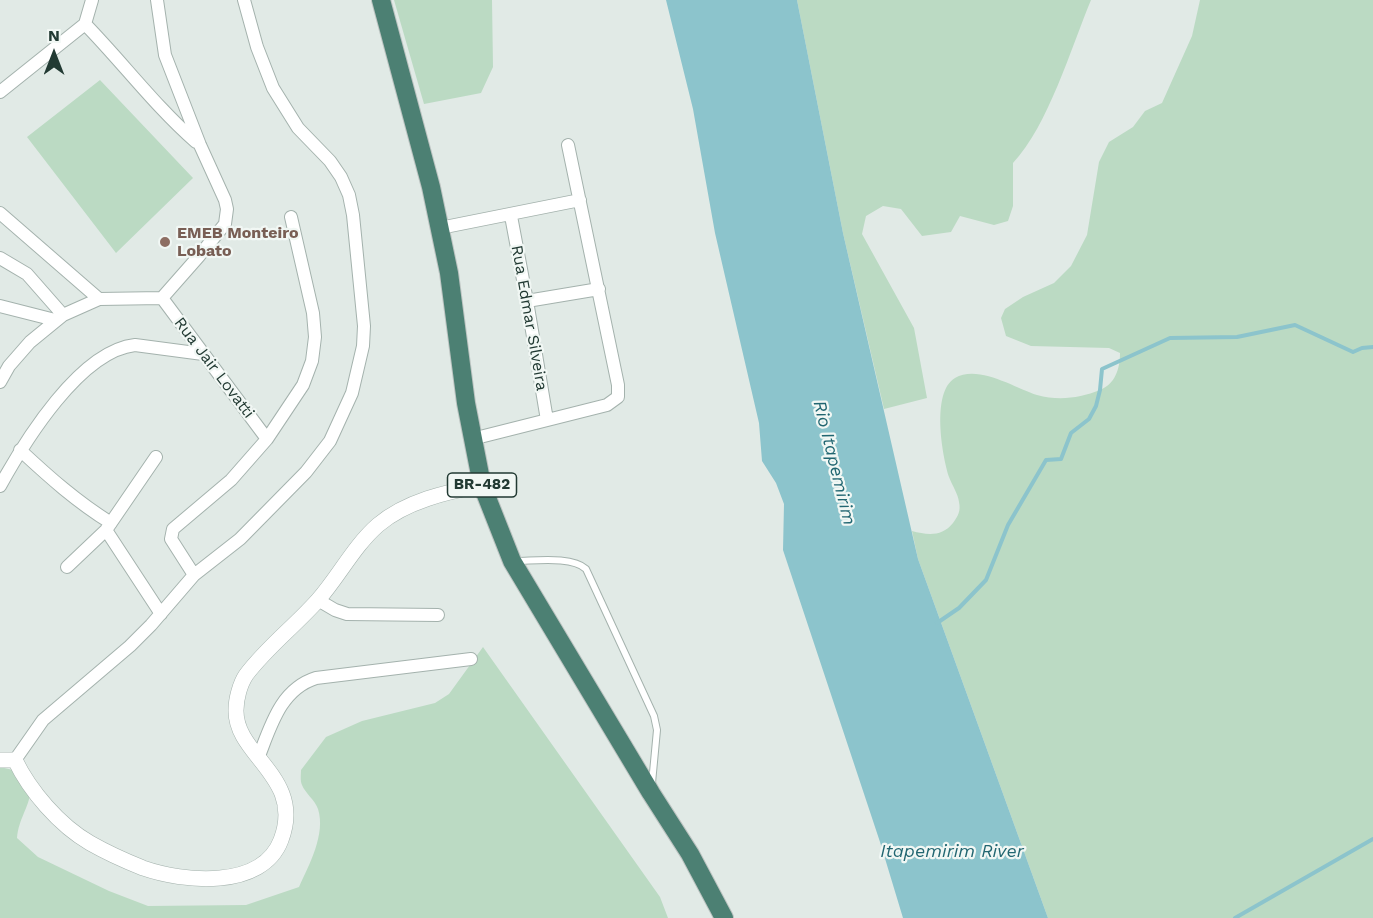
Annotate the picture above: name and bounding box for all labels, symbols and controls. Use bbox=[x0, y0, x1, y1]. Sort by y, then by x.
north arrow bbox=[24, 24, 84, 84]
text: N bbox=[48, 26, 60, 45]
place label: EMEB Monteiro Lobato bbox=[177, 223, 299, 261]
marker: EMEB Monteiro Lobato bbox=[158, 235, 172, 249]
street label: Rua Edmar Silveira bbox=[507, 244, 551, 392]
street label: Rua Jair Lovatti bbox=[170, 314, 258, 422]
water label: Rio Itapemirim bbox=[808, 398, 860, 528]
road number: BR-482 bbox=[448, 473, 516, 497]
water label: Itapemirim River bbox=[880, 841, 1024, 863]

